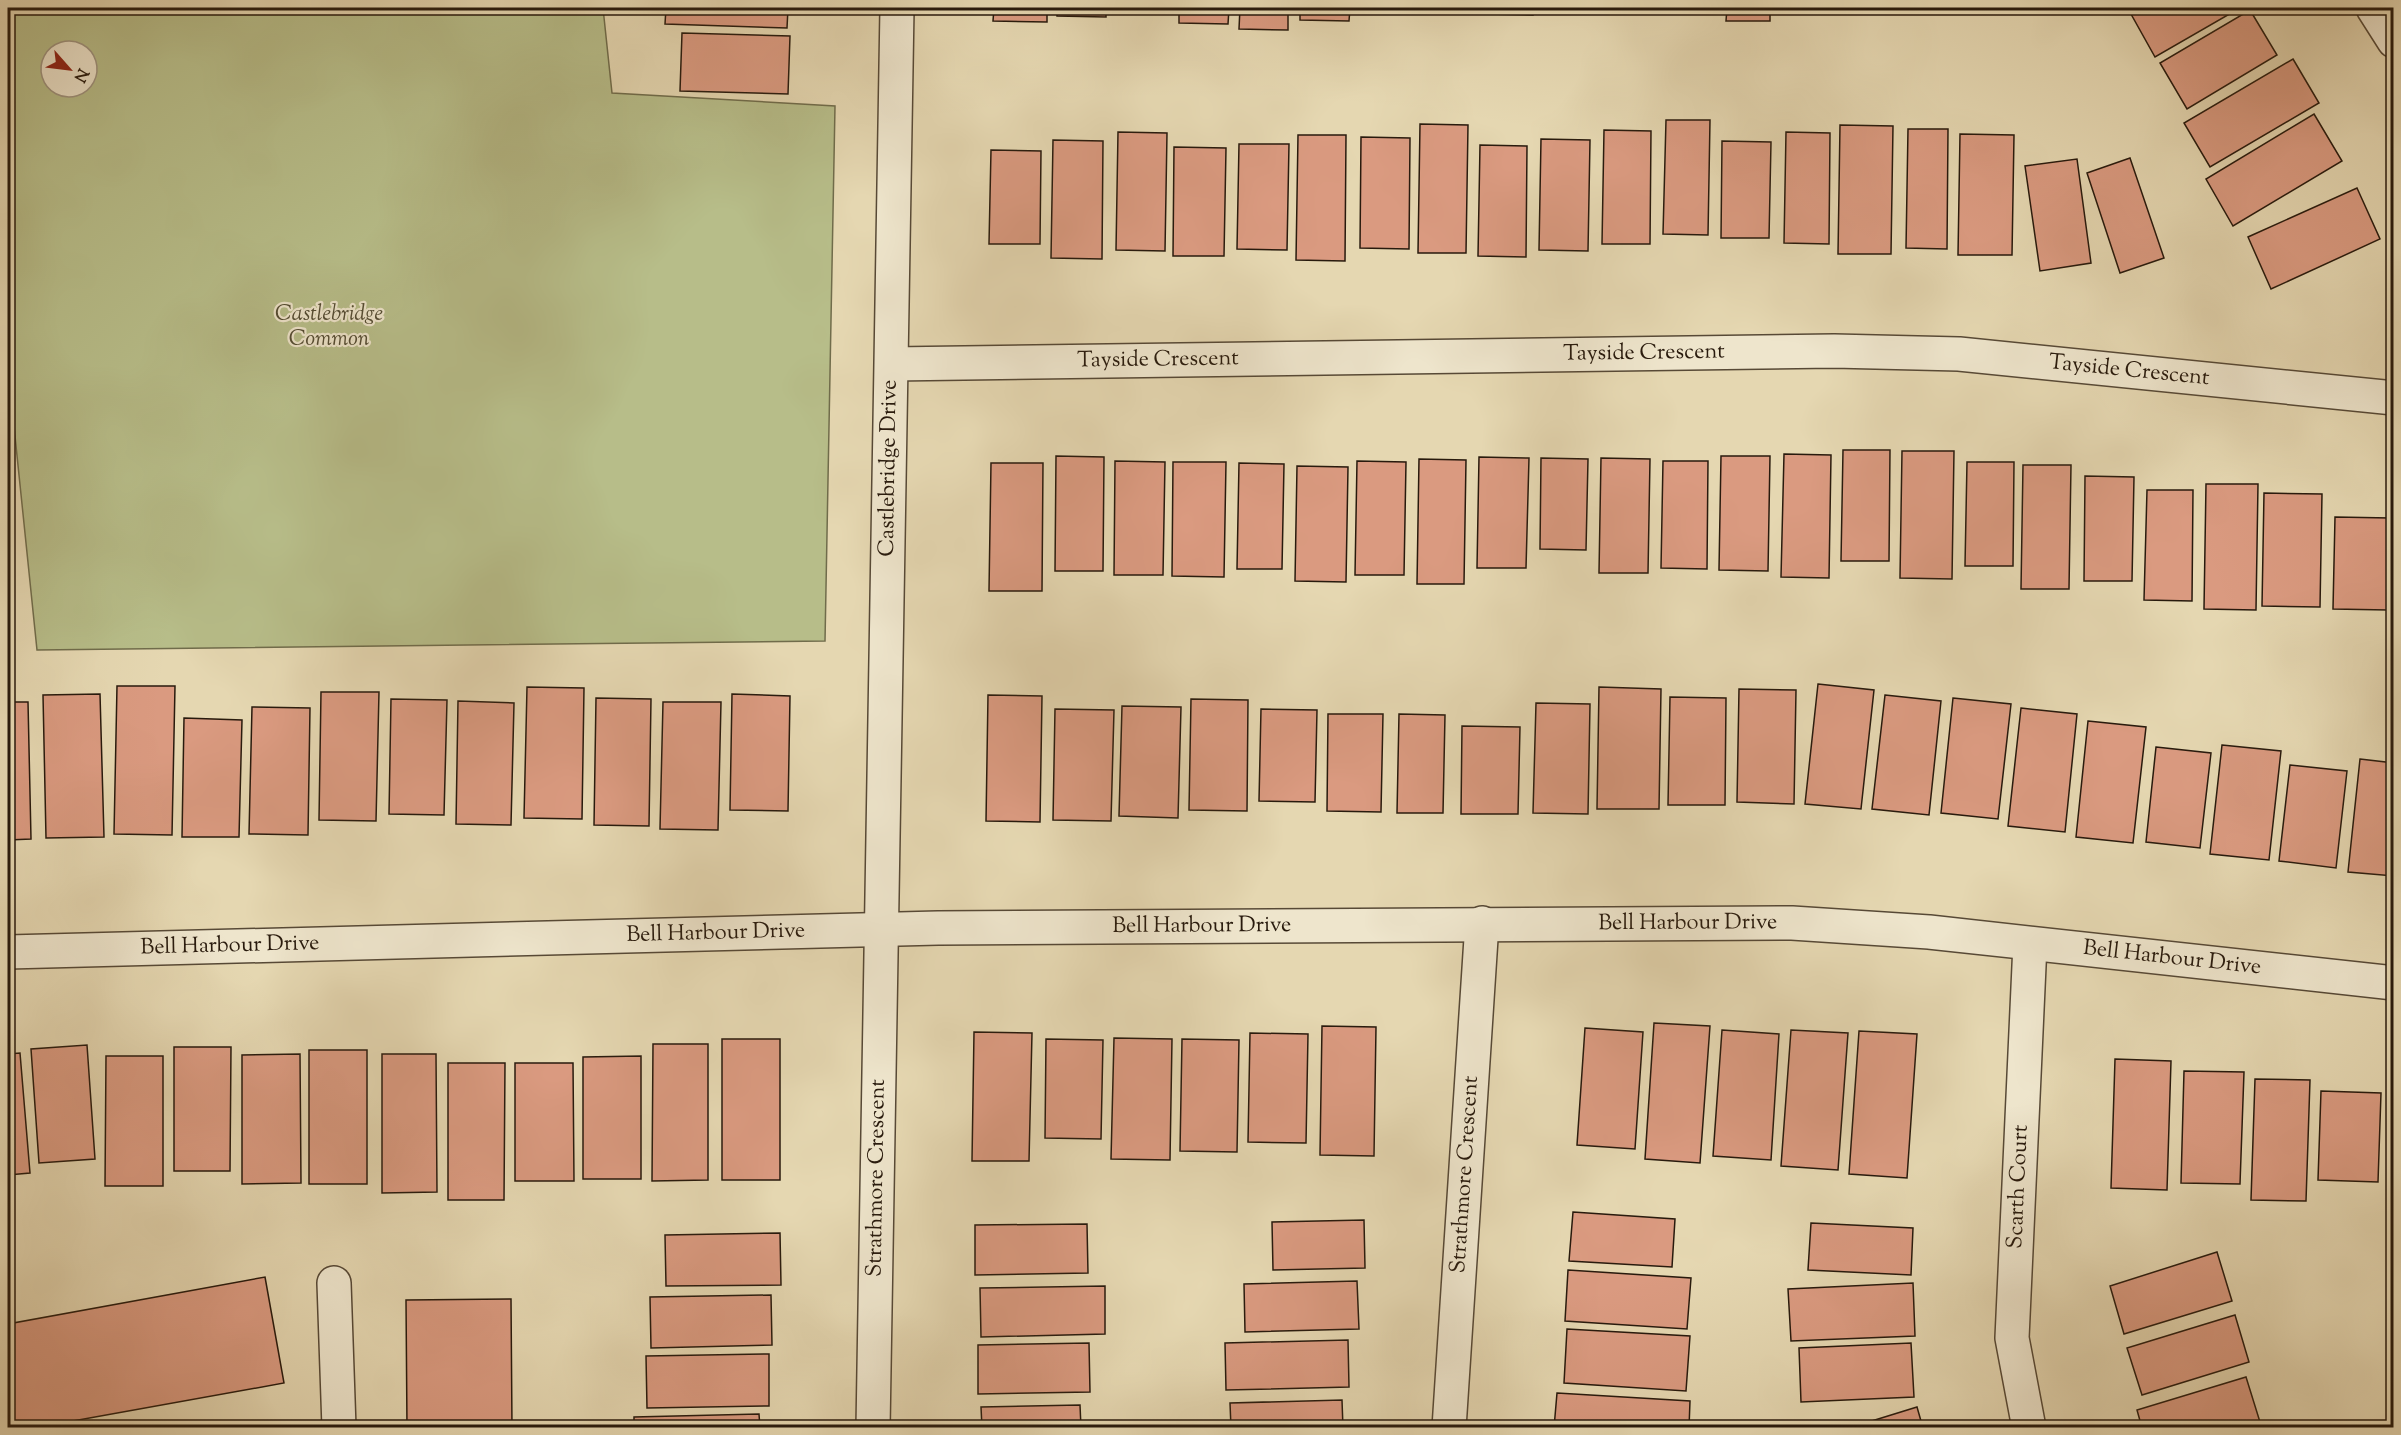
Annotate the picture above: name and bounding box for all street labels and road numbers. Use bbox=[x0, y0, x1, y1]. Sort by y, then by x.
street label: Tayside Crescent bbox=[1563, 337, 1725, 371]
street label: Tayside Crescent bbox=[1077, 343, 1239, 377]
street label: Tayside Crescent bbox=[2047, 347, 2211, 395]
street label: Castlebridge Drive bbox=[872, 379, 907, 557]
street label: Bell Harbour Drive bbox=[1598, 907, 1777, 940]
street label: Bell Harbour Drive bbox=[1112, 910, 1291, 943]
street label: Bell Harbour Drive bbox=[626, 915, 806, 952]
street label: Bell Harbour Drive bbox=[140, 928, 320, 965]
street label: Bell Harbour Drive bbox=[2081, 933, 2263, 984]
street label: Strathmore Crescent bbox=[1443, 1074, 1488, 1274]
street label: Strathmore Crescent bbox=[860, 1078, 895, 1277]
street label: Scarth Court bbox=[2000, 1124, 2038, 1249]

